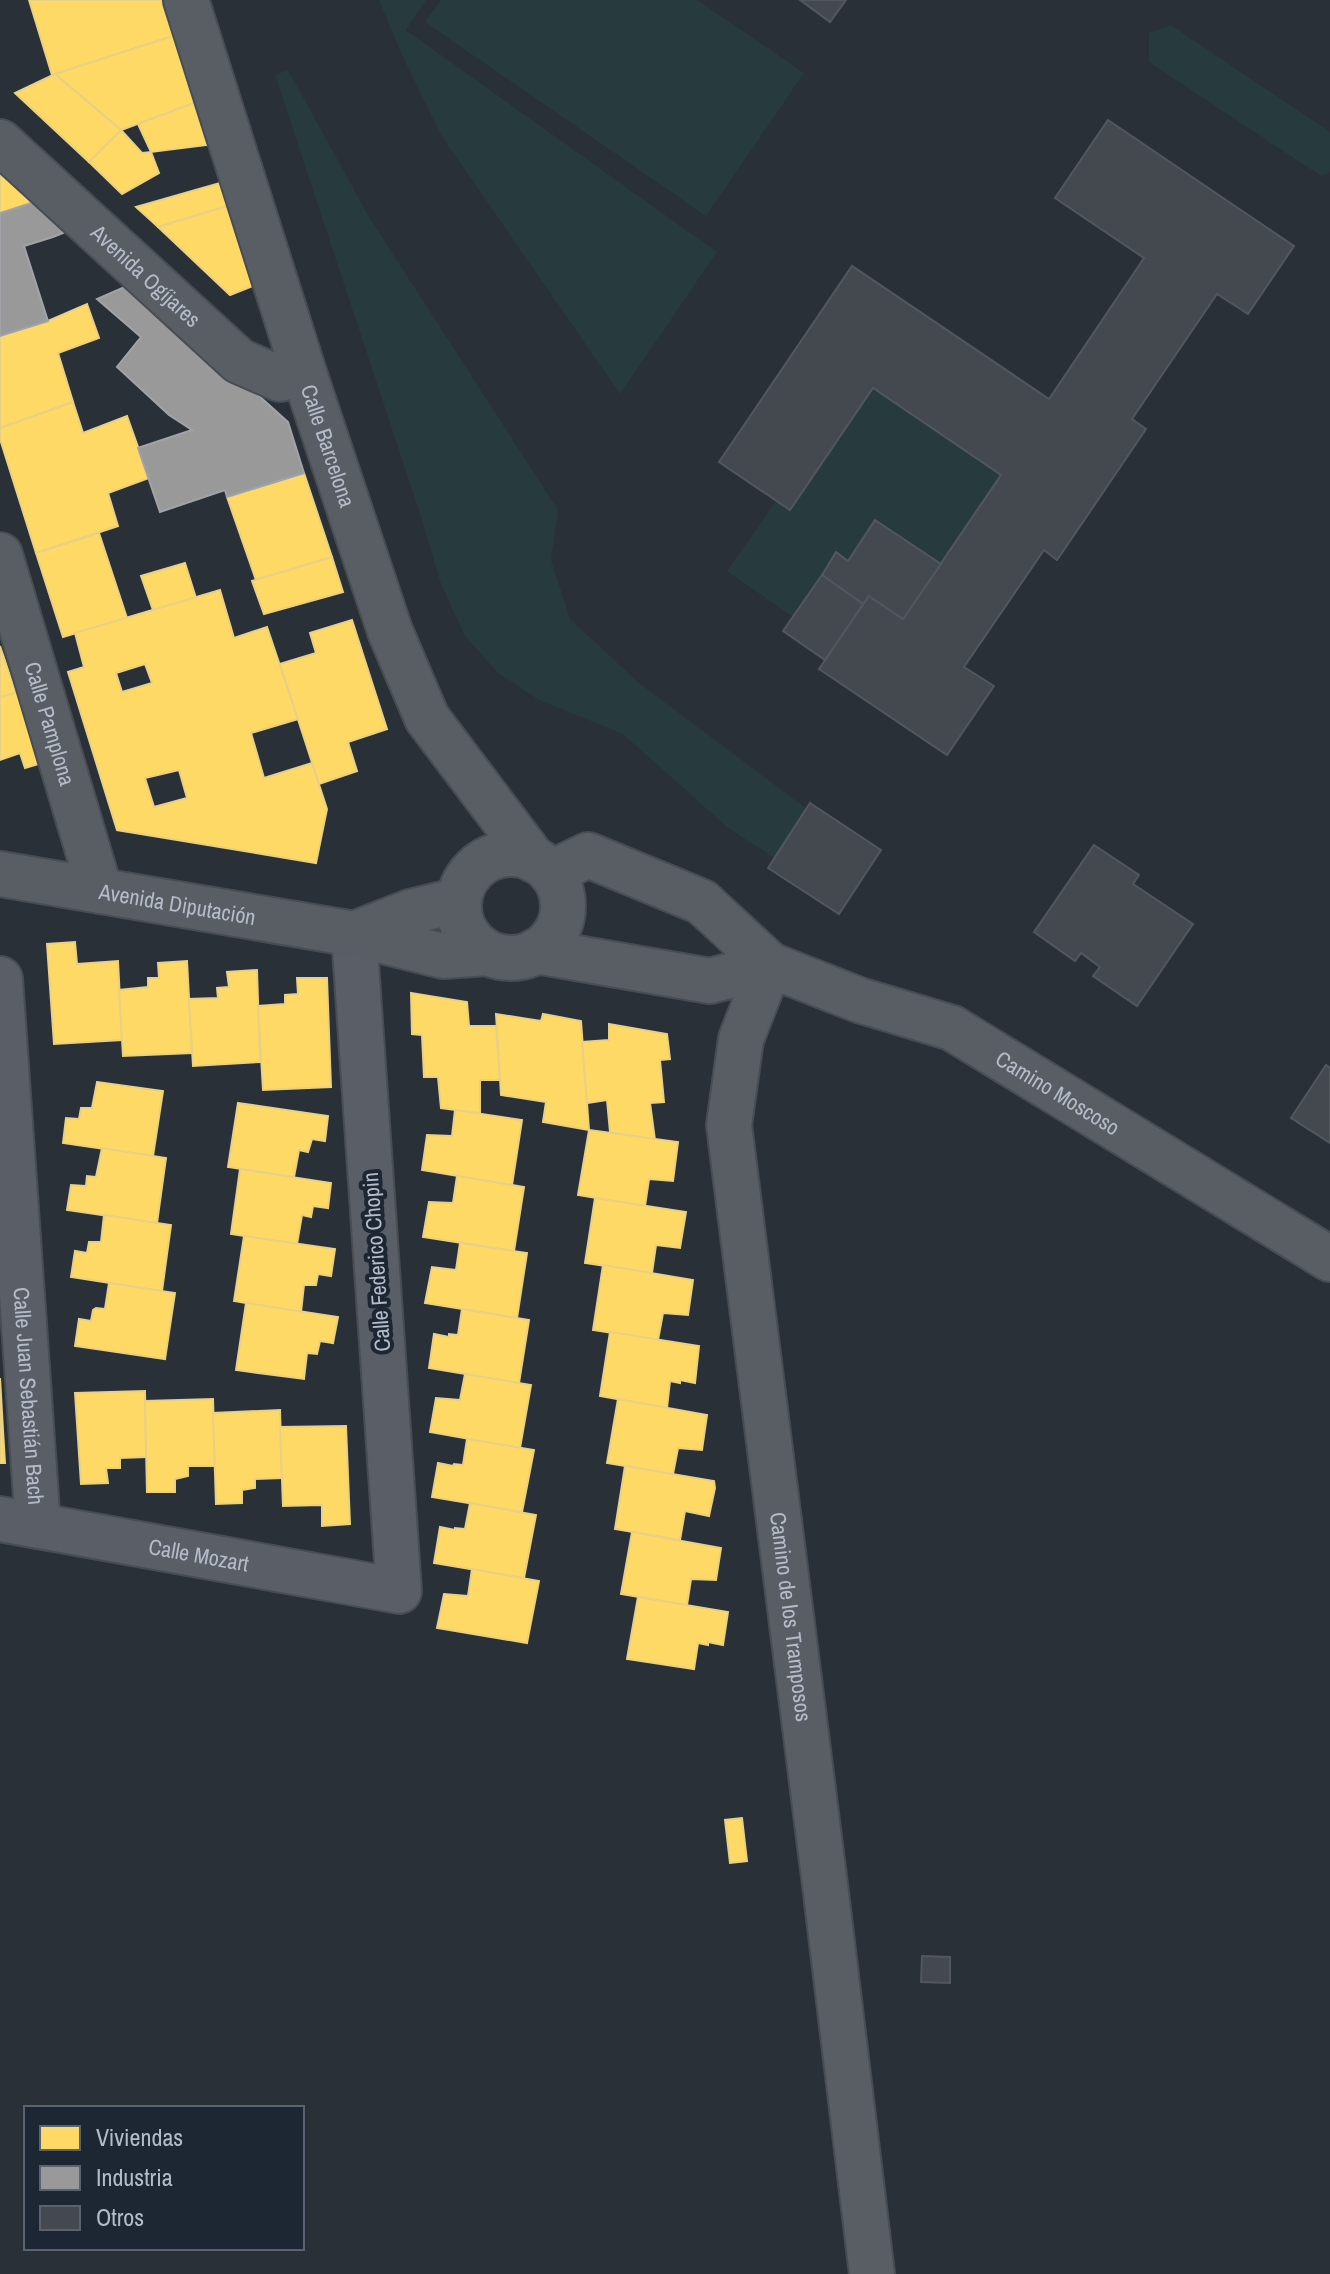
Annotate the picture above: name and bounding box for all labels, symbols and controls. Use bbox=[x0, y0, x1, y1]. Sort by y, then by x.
street label: Avenida Ogíjares bbox=[84, 217, 207, 334]
street label: Calle Barcelona bbox=[294, 381, 363, 511]
street label: Calle Pamplona bbox=[18, 658, 83, 789]
street label: Avenida Diputación bbox=[96, 876, 258, 932]
street label: Camino Moscoso bbox=[990, 1043, 1126, 1142]
street label: Calle Federico Chopin bbox=[355, 1171, 397, 1353]
street label: Calle Juan Sebastián Bach bbox=[6, 1286, 51, 1506]
street label: Camino de los Tramposos bbox=[763, 1510, 819, 1723]
street label: Calle Mozart bbox=[146, 1531, 251, 1579]
legend bbox=[24, 2106, 304, 2250]
text: Viviendas bbox=[96, 2121, 183, 2153]
text: Industria bbox=[96, 2161, 173, 2193]
text: Otros bbox=[96, 2201, 144, 2233]

